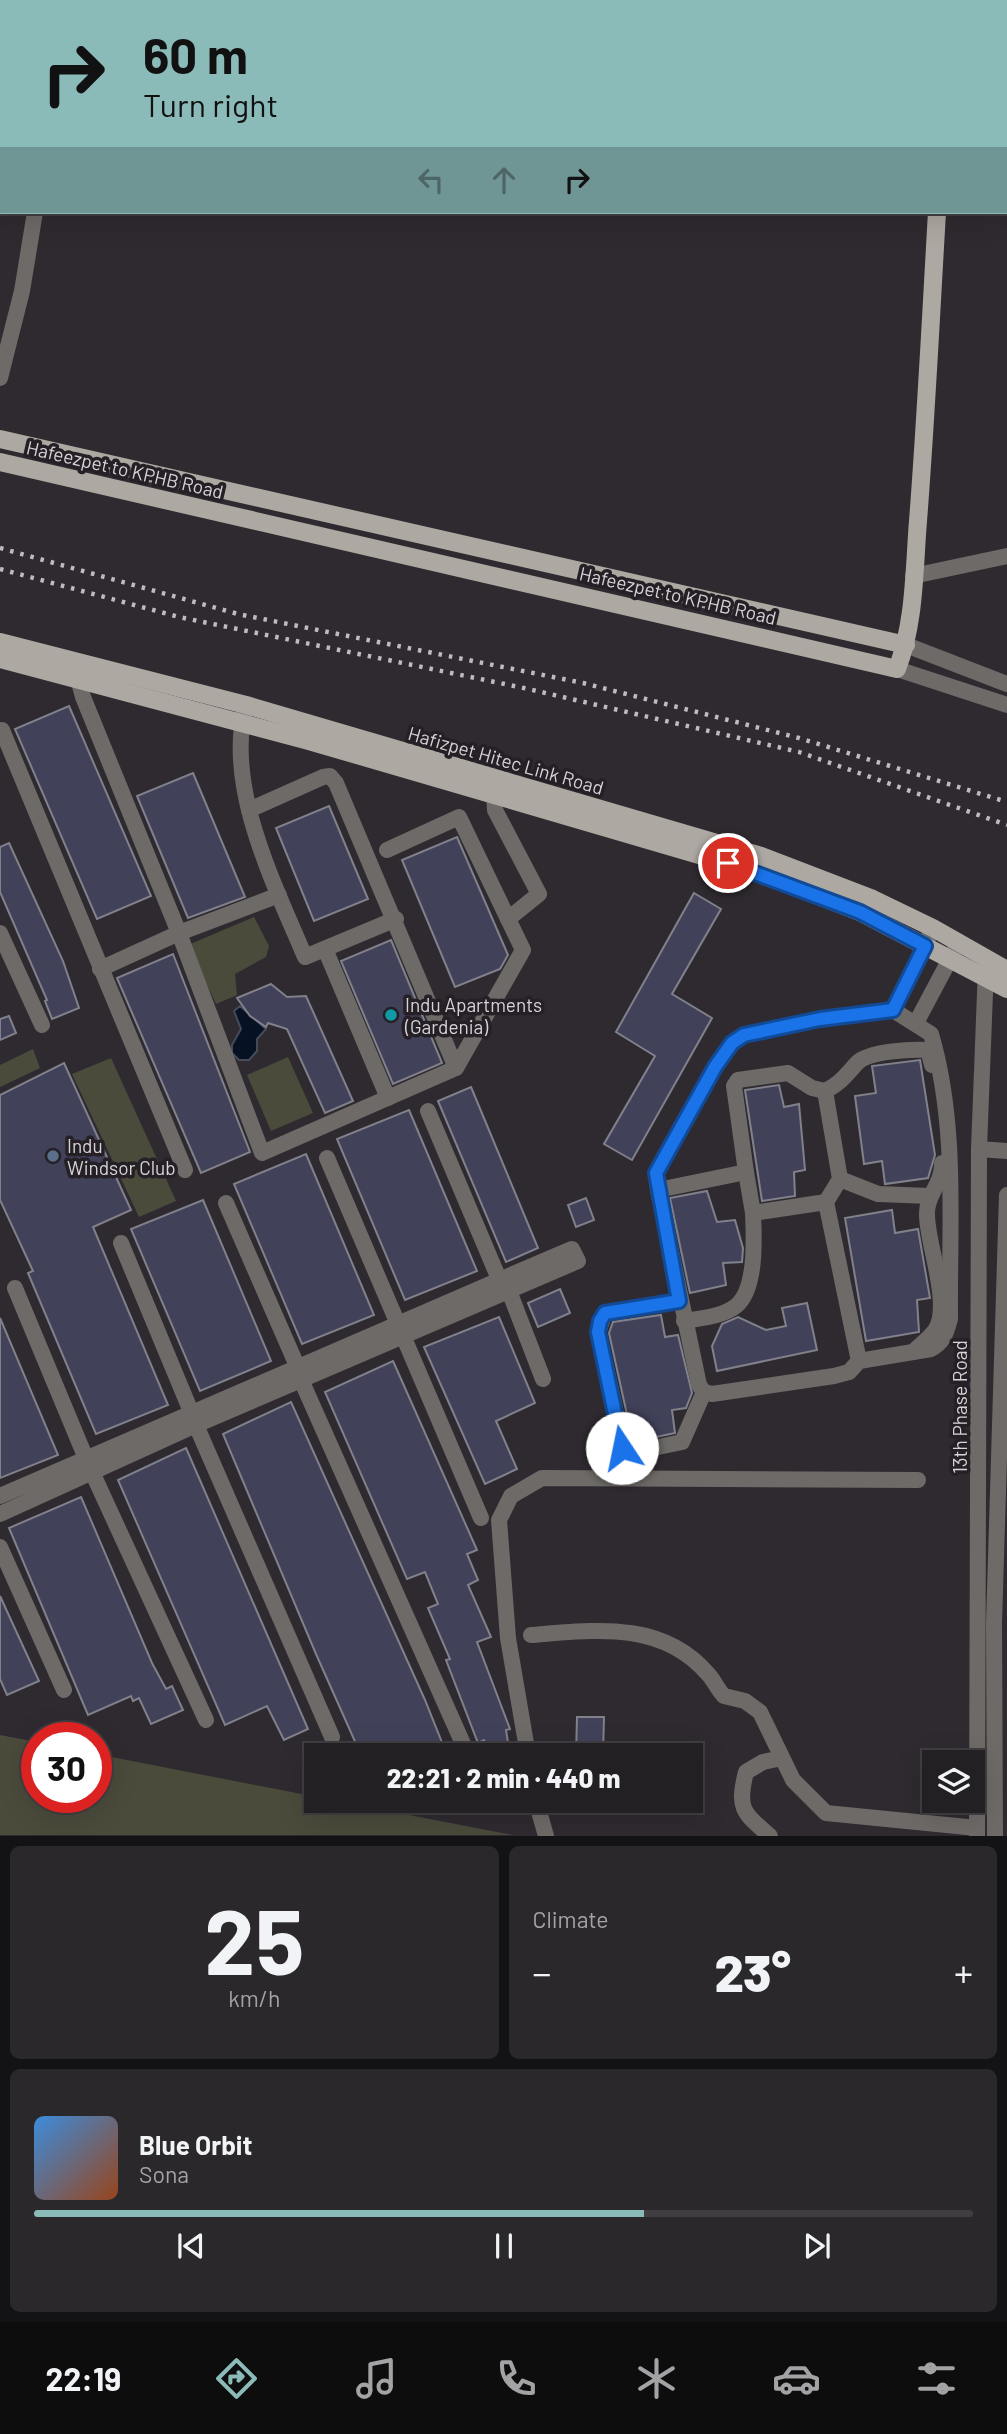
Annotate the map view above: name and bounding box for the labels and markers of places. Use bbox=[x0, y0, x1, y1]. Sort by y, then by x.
pin bbox=[698, 833, 758, 893]
place label: Indu Apartments (Gardenia) bbox=[404, 993, 542, 1038]
marker: Indu Apartments (Gardenia) bbox=[383, 1007, 399, 1023]
place label: Indu Windsor Club bbox=[67, 1134, 176, 1179]
marker: Indu Windsor Club bbox=[45, 1148, 61, 1164]

